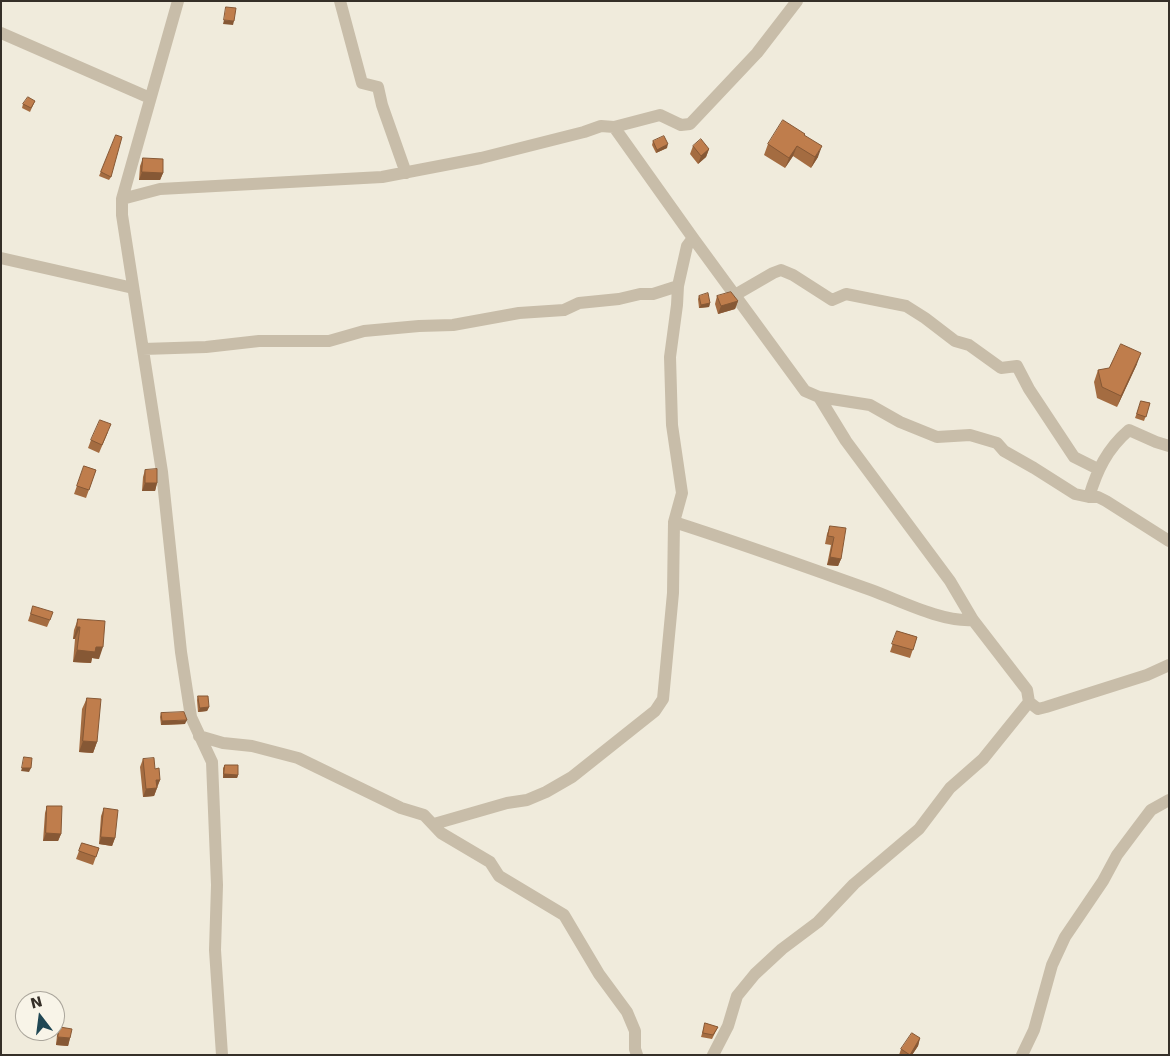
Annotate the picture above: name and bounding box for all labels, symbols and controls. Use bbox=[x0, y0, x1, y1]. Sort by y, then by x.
north arrow bbox=[15, 991, 65, 1041]
text: N bbox=[29, 993, 44, 1012]

